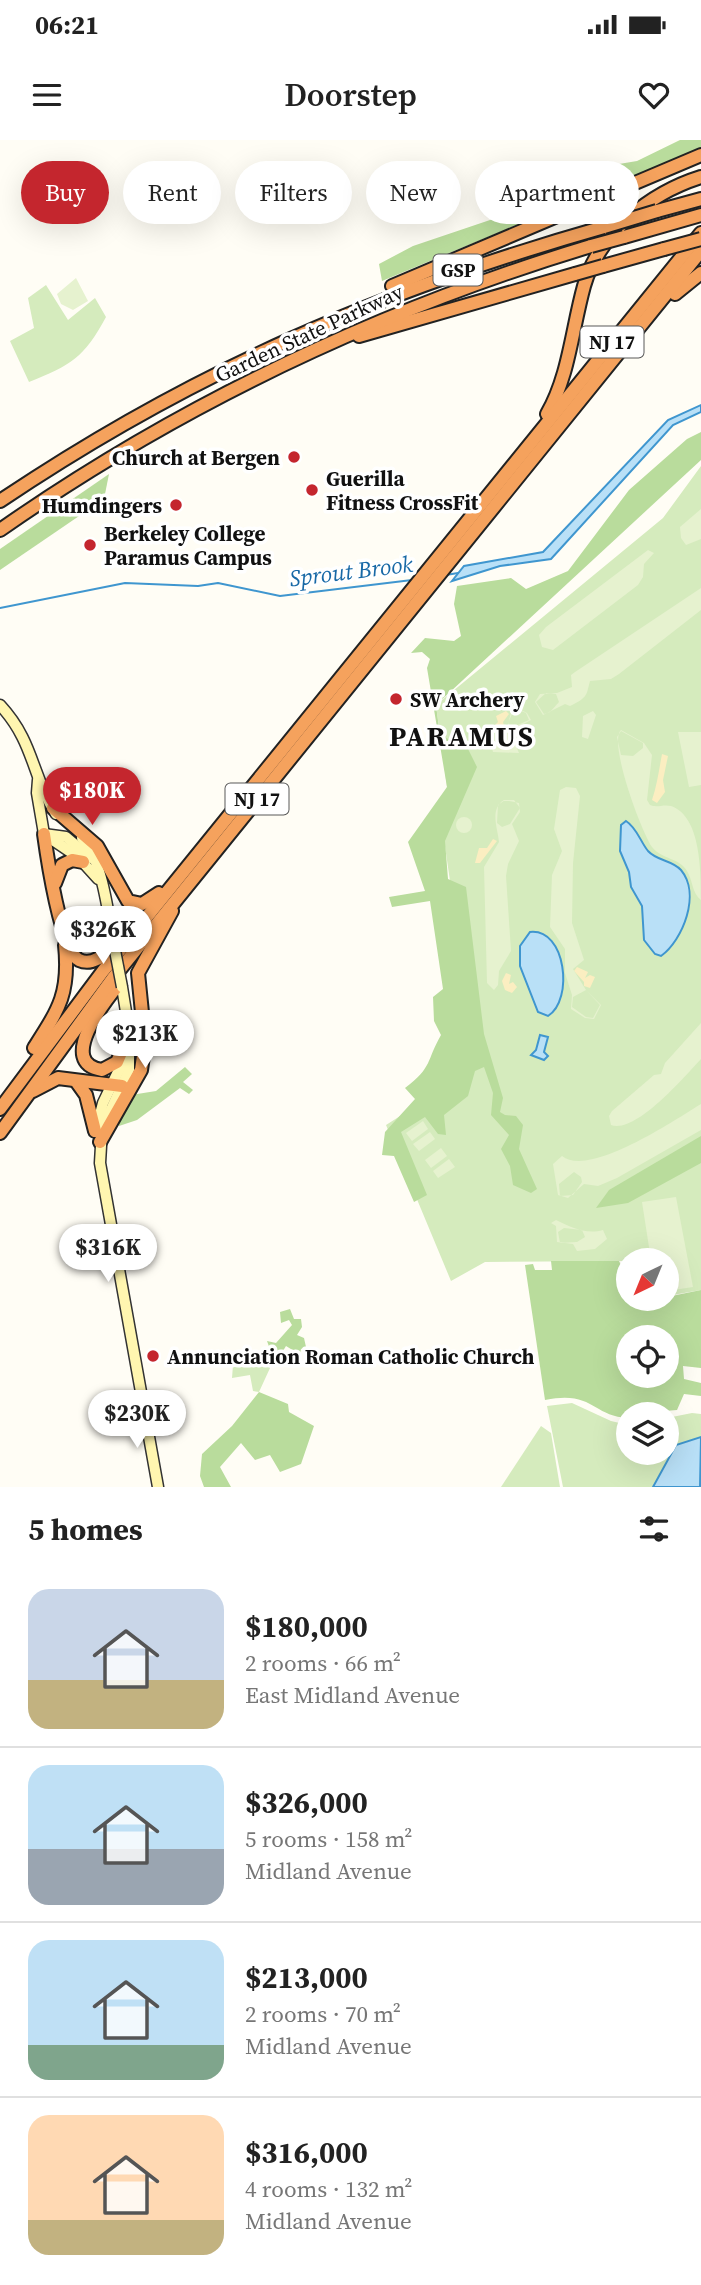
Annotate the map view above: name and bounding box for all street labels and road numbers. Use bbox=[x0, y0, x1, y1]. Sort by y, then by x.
road number: GSP bbox=[434, 254, 482, 286]
street label: Garden State Parkway bbox=[210, 277, 408, 389]
road number: NJ 17 bbox=[580, 326, 644, 358]
road number: NJ 17 bbox=[226, 784, 288, 814]

